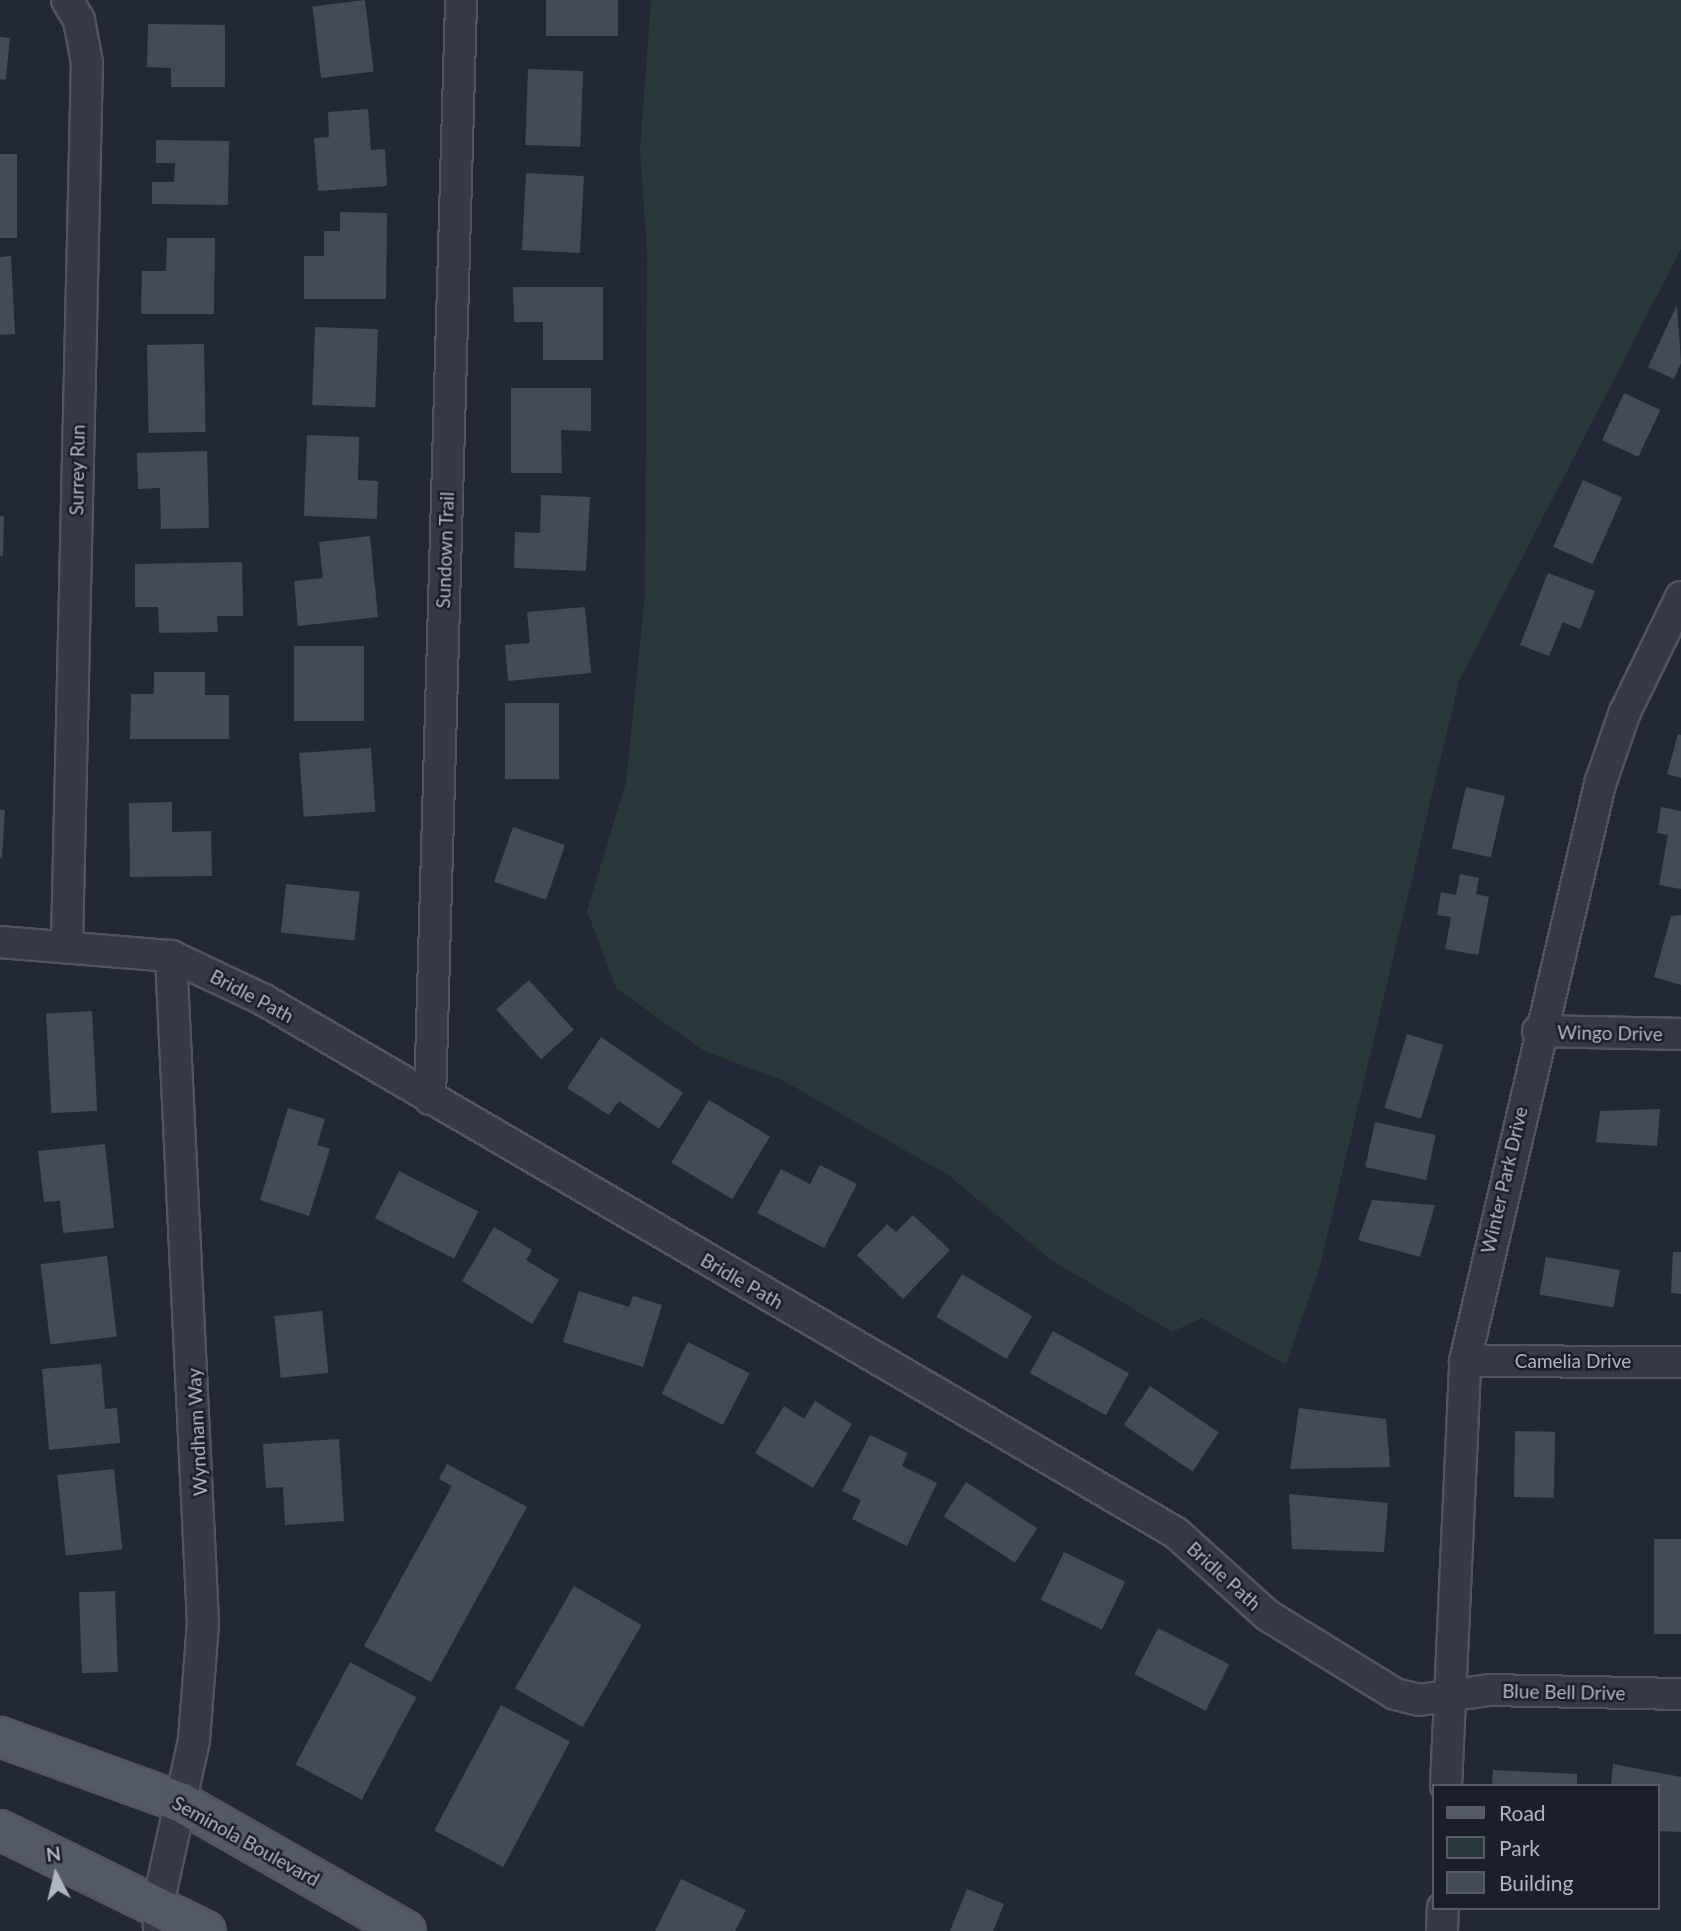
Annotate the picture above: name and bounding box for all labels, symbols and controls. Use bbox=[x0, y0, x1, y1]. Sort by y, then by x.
street label: Surrey Run bbox=[65, 424, 89, 516]
street label: Sundown Trail bbox=[432, 491, 458, 609]
street label: Bridle Path bbox=[206, 964, 298, 1028]
street label: Wingo Drive bbox=[1557, 1021, 1663, 1045]
street label: Winter Park Drive bbox=[1476, 1104, 1532, 1256]
street label: Bridle Path bbox=[697, 1248, 787, 1314]
street label: Camelia Drive bbox=[1515, 1350, 1631, 1372]
street label: Wyndham Way bbox=[182, 1367, 212, 1497]
street label: Bridle Path bbox=[1182, 1537, 1266, 1615]
street label: Blue Bell Drive bbox=[1502, 1680, 1626, 1704]
legend bbox=[1432, 1784, 1660, 1910]
street label: Seminola Boulevard bbox=[168, 1791, 324, 1891]
text: Road bbox=[1499, 1800, 1546, 1825]
text: Park bbox=[1499, 1835, 1540, 1860]
north arrow bbox=[21, 1840, 91, 1910]
text: N bbox=[45, 1841, 62, 1866]
text: Building bbox=[1499, 1870, 1574, 1895]

